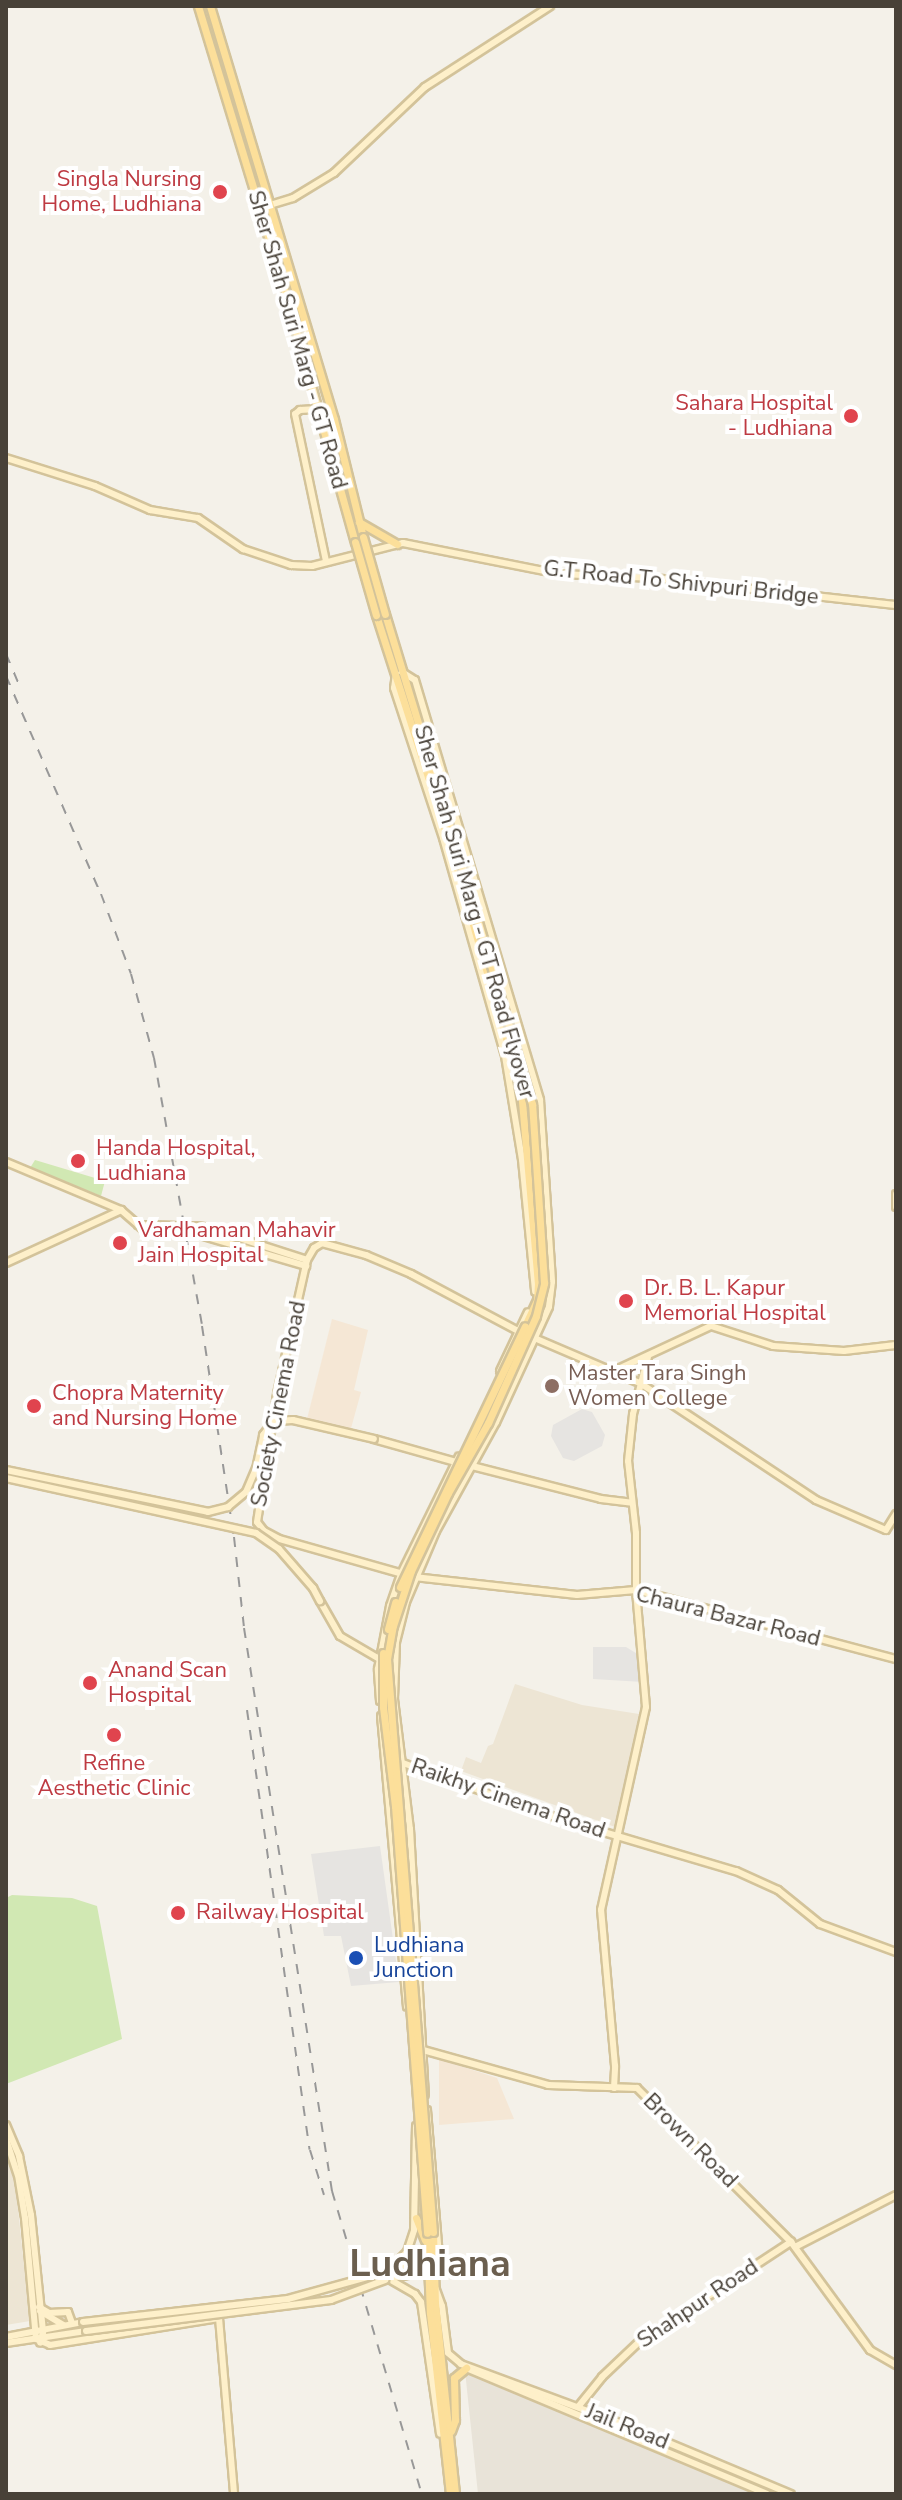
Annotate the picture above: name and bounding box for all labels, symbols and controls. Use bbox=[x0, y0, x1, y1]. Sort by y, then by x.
place label: Singla Nursing Home, Ludhiana bbox=[42, 166, 202, 218]
marker: Singla Nursing Home, Ludhiana bbox=[209, 181, 231, 203]
street label: Sher Shah Suri Marg - GT Road bbox=[242, 188, 352, 492]
place label: Sahara Hospital - Ludhiana bbox=[675, 390, 833, 442]
marker: Sahara Hospital - Ludhiana bbox=[840, 405, 862, 427]
street label: G.T Road To Shivpuri Bridge bbox=[542, 555, 820, 611]
street label: Sher Shah Suri Marg - GT Road Flyover bbox=[408, 722, 540, 1102]
place label: Handa Hospital, Ludhiana bbox=[96, 1135, 256, 1186]
marker: Handa Hospital, Ludhiana bbox=[67, 1150, 89, 1172]
place label: Vardhaman Mahavir Jain Hospital bbox=[138, 1217, 336, 1268]
marker: Vardhaman Mahavir Jain Hospital bbox=[109, 1232, 131, 1254]
place label: Dr. B. L. Kapur Memorial Hospital bbox=[644, 1275, 826, 1326]
marker: Dr. B. L. Kapur Memorial Hospital bbox=[615, 1290, 637, 1312]
street label: Society Cinema Road bbox=[246, 1299, 312, 1509]
place label: Master Tara Singh Women College bbox=[568, 1360, 747, 1412]
marker: Master Tara Singh Women College bbox=[543, 1377, 561, 1395]
place label: Chopra Maternity and Nursing Home bbox=[52, 1380, 237, 1432]
marker: Chopra Maternity and Nursing Home bbox=[23, 1395, 45, 1417]
street label: Chaura Bazar Road bbox=[633, 1581, 823, 1653]
place label: Anand Scan Hospital bbox=[108, 1657, 227, 1708]
marker: Anand Scan Hospital bbox=[79, 1672, 101, 1694]
marker: Refine Aesthetic Clinic bbox=[103, 1724, 125, 1746]
place label: Refine Aesthetic Clinic bbox=[38, 1750, 190, 1802]
street label: Raikhy Cinema Road bbox=[408, 1753, 608, 1845]
place label: Railway Hospital bbox=[196, 1900, 364, 1926]
marker: Railway Hospital bbox=[167, 1902, 189, 1924]
place label: Ludhiana Junction bbox=[374, 1932, 464, 1984]
marker: Ludhiana Junction bbox=[345, 1947, 367, 1969]
street label: Brown Road bbox=[637, 2088, 743, 2194]
district label: Ludhiana bbox=[349, 2241, 511, 2287]
street label: Shahpur Road bbox=[633, 2254, 763, 2354]
street label: Jail Road bbox=[582, 2398, 672, 2456]

